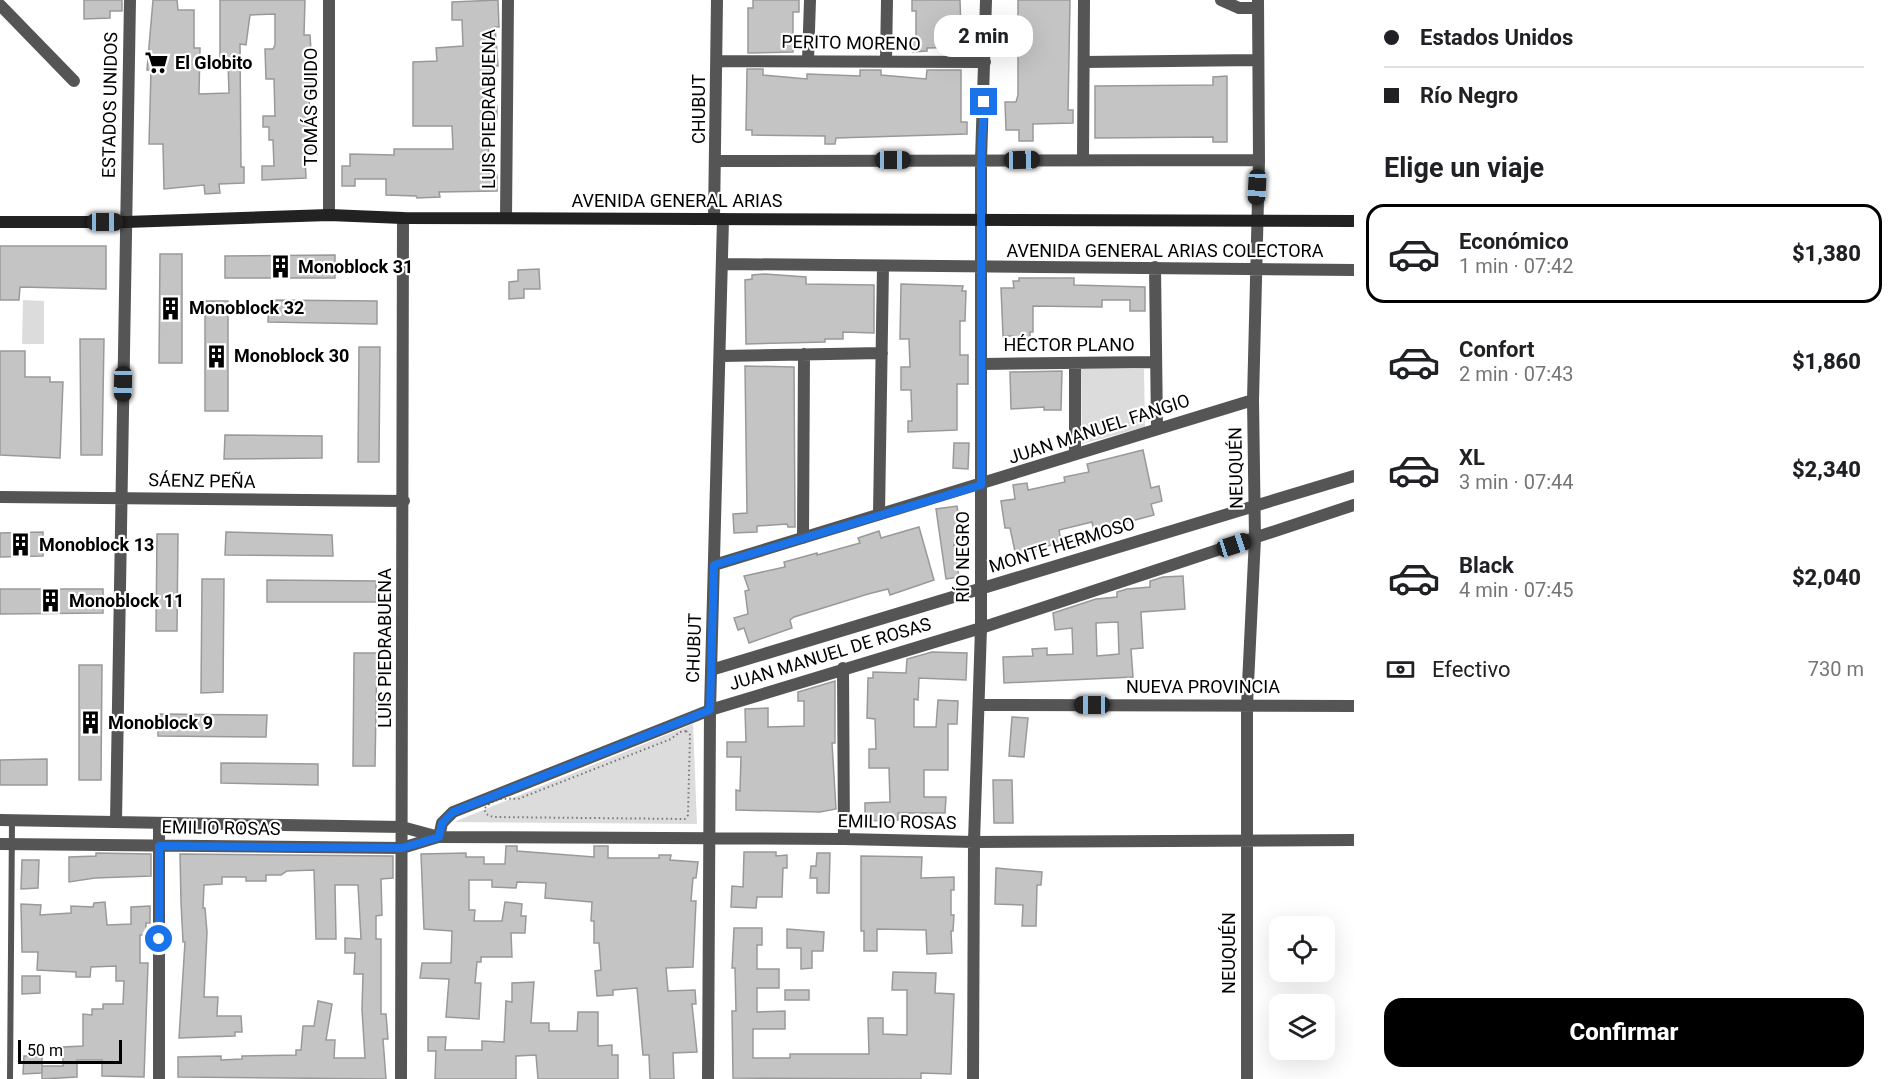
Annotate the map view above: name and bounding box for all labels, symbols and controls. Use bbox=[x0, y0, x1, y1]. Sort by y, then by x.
callout: 2 min bbox=[934, 15, 1034, 57]
text: 2 min bbox=[958, 24, 1009, 48]
text: Estados Unidos bbox=[1420, 25, 1573, 50]
street label: LUIS PIEDRABUENA bbox=[478, 29, 499, 189]
street label: ESTADOS UNIDOS bbox=[98, 31, 121, 178]
street label: PERITO MORENO bbox=[781, 31, 921, 54]
street label: TOMÁS GUIDO bbox=[300, 48, 321, 166]
supermarket icon: El Globito bbox=[144, 50, 170, 76]
place label: El Globito bbox=[175, 52, 252, 73]
street label: CHUBUT bbox=[688, 74, 709, 144]
text: Río Negro bbox=[1420, 83, 1518, 108]
route end bbox=[970, 88, 997, 115]
car bbox=[875, 151, 911, 169]
car bbox=[1004, 151, 1040, 169]
text: Elige un viaje bbox=[1384, 152, 1544, 184]
car bbox=[1247, 169, 1267, 205]
street label: AVENIDA GENERAL ARIAS bbox=[571, 190, 783, 211]
car bbox=[87, 213, 123, 231]
icon: car bbox=[1387, 227, 1441, 281]
text: Económico bbox=[1459, 229, 1569, 254]
street label: AVENIDA GENERAL ARIAS COLECTORA bbox=[1007, 240, 1324, 261]
text: $1,380 bbox=[1792, 241, 1861, 266]
building icon: Monoblock 31 bbox=[267, 254, 293, 280]
text: 1 min · 07:42 bbox=[1459, 254, 1574, 278]
place label: Monoblock 31 bbox=[298, 256, 413, 277]
building icon: Monoblock 32 bbox=[158, 295, 184, 321]
place label: Monoblock 32 bbox=[189, 297, 304, 318]
street label: HÉCTOR PLANO bbox=[1003, 334, 1135, 355]
icon: car bbox=[1387, 335, 1441, 389]
text: Confort bbox=[1459, 337, 1534, 362]
building icon: Monoblock 30 bbox=[203, 343, 229, 369]
place label: Monoblock 30 bbox=[234, 345, 349, 366]
text: $1,860 bbox=[1792, 349, 1861, 374]
text: 2 min · 07:43 bbox=[1459, 362, 1574, 386]
car bbox=[114, 366, 132, 402]
street label: JUAN MANUEL FANGIO bbox=[1005, 389, 1192, 468]
street label: NEUQUÉN bbox=[1224, 427, 1247, 509]
icon: car bbox=[1387, 443, 1441, 497]
text: XL bbox=[1459, 445, 1485, 470]
text: $2,340 bbox=[1792, 457, 1861, 482]
street label: SÁENZ PEÑA bbox=[148, 469, 256, 492]
text: 3 min · 07:44 bbox=[1459, 470, 1574, 494]
street label: RÍO NEGRO bbox=[952, 511, 973, 603]
street label: MONTE HERMOSO bbox=[986, 512, 1137, 577]
car bbox=[1214, 531, 1254, 559]
building icon: Monoblock 13 bbox=[8, 532, 34, 558]
place label: Monoblock 13 bbox=[39, 534, 154, 555]
icon: car bbox=[1387, 551, 1441, 605]
text: Black bbox=[1459, 553, 1514, 578]
text: $2,040 bbox=[1792, 565, 1861, 590]
street label: LUIS PIEDRABUENA bbox=[374, 568, 395, 728]
text: 4 min · 07:45 bbox=[1459, 578, 1574, 602]
building icon: Monoblock 11 bbox=[38, 588, 64, 614]
place label: Monoblock 11 bbox=[69, 590, 184, 611]
street label: CHUBUT bbox=[682, 612, 705, 683]
street label: JUAN MANUEL DE ROSAS bbox=[726, 613, 934, 694]
icon: cash bbox=[1384, 653, 1417, 686]
text: Efectivo bbox=[1432, 657, 1510, 682]
text: 730 m bbox=[1808, 657, 1864, 681]
street label: NUEVA PROVINCIA bbox=[1126, 676, 1280, 697]
car bbox=[1074, 696, 1110, 714]
building icon: Monoblock 9 bbox=[77, 710, 103, 736]
place label: Monoblock 9 bbox=[108, 712, 213, 733]
street label: EMILIO ROSAS bbox=[837, 810, 957, 833]
street label: EMILIO ROSAS bbox=[161, 816, 281, 839]
street label: NEUQUÉN bbox=[1218, 912, 1239, 994]
map controls bbox=[1269, 916, 1335, 1060]
button: locate bbox=[1269, 916, 1335, 982]
route start bbox=[145, 925, 172, 952]
button: layers bbox=[1269, 994, 1335, 1060]
button: Confirmar bbox=[1384, 998, 1864, 1067]
scale bar bbox=[18, 1037, 122, 1064]
text: 50 m bbox=[27, 1041, 63, 1060]

